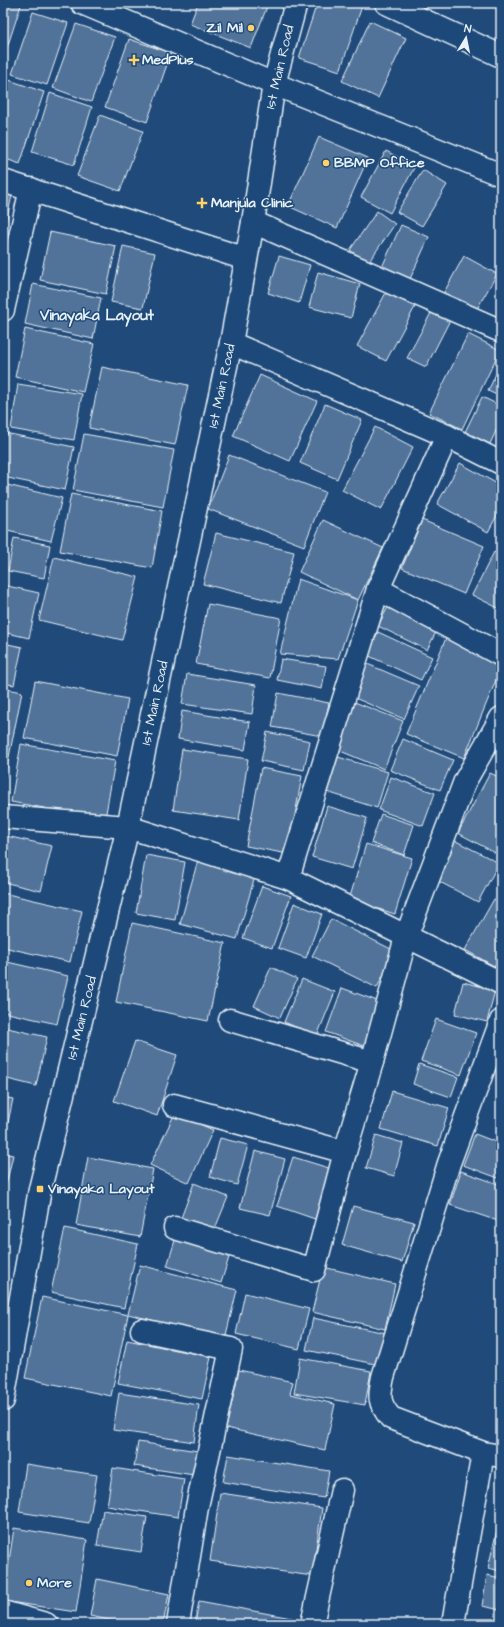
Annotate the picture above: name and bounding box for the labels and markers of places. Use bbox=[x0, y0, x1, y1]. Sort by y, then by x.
place label: Zil Mil bbox=[206, 18, 244, 38]
marker: Zil Mil bbox=[246, 23, 256, 33]
place label: MedPlus bbox=[142, 50, 194, 70]
marker: MedPlus bbox=[129, 55, 139, 65]
place label: BBMP Office bbox=[334, 153, 425, 173]
marker: BBMP Office bbox=[321, 158, 331, 168]
place label: Manjula Clinic bbox=[211, 193, 294, 213]
marker: Manjula Clinic bbox=[196, 197, 208, 209]
place label: Vinayaka Layout bbox=[47, 1179, 155, 1199]
marker: Vinayaka Layout bbox=[35, 1184, 45, 1194]
place label: More bbox=[37, 1573, 72, 1593]
marker: More bbox=[24, 1578, 34, 1588]

